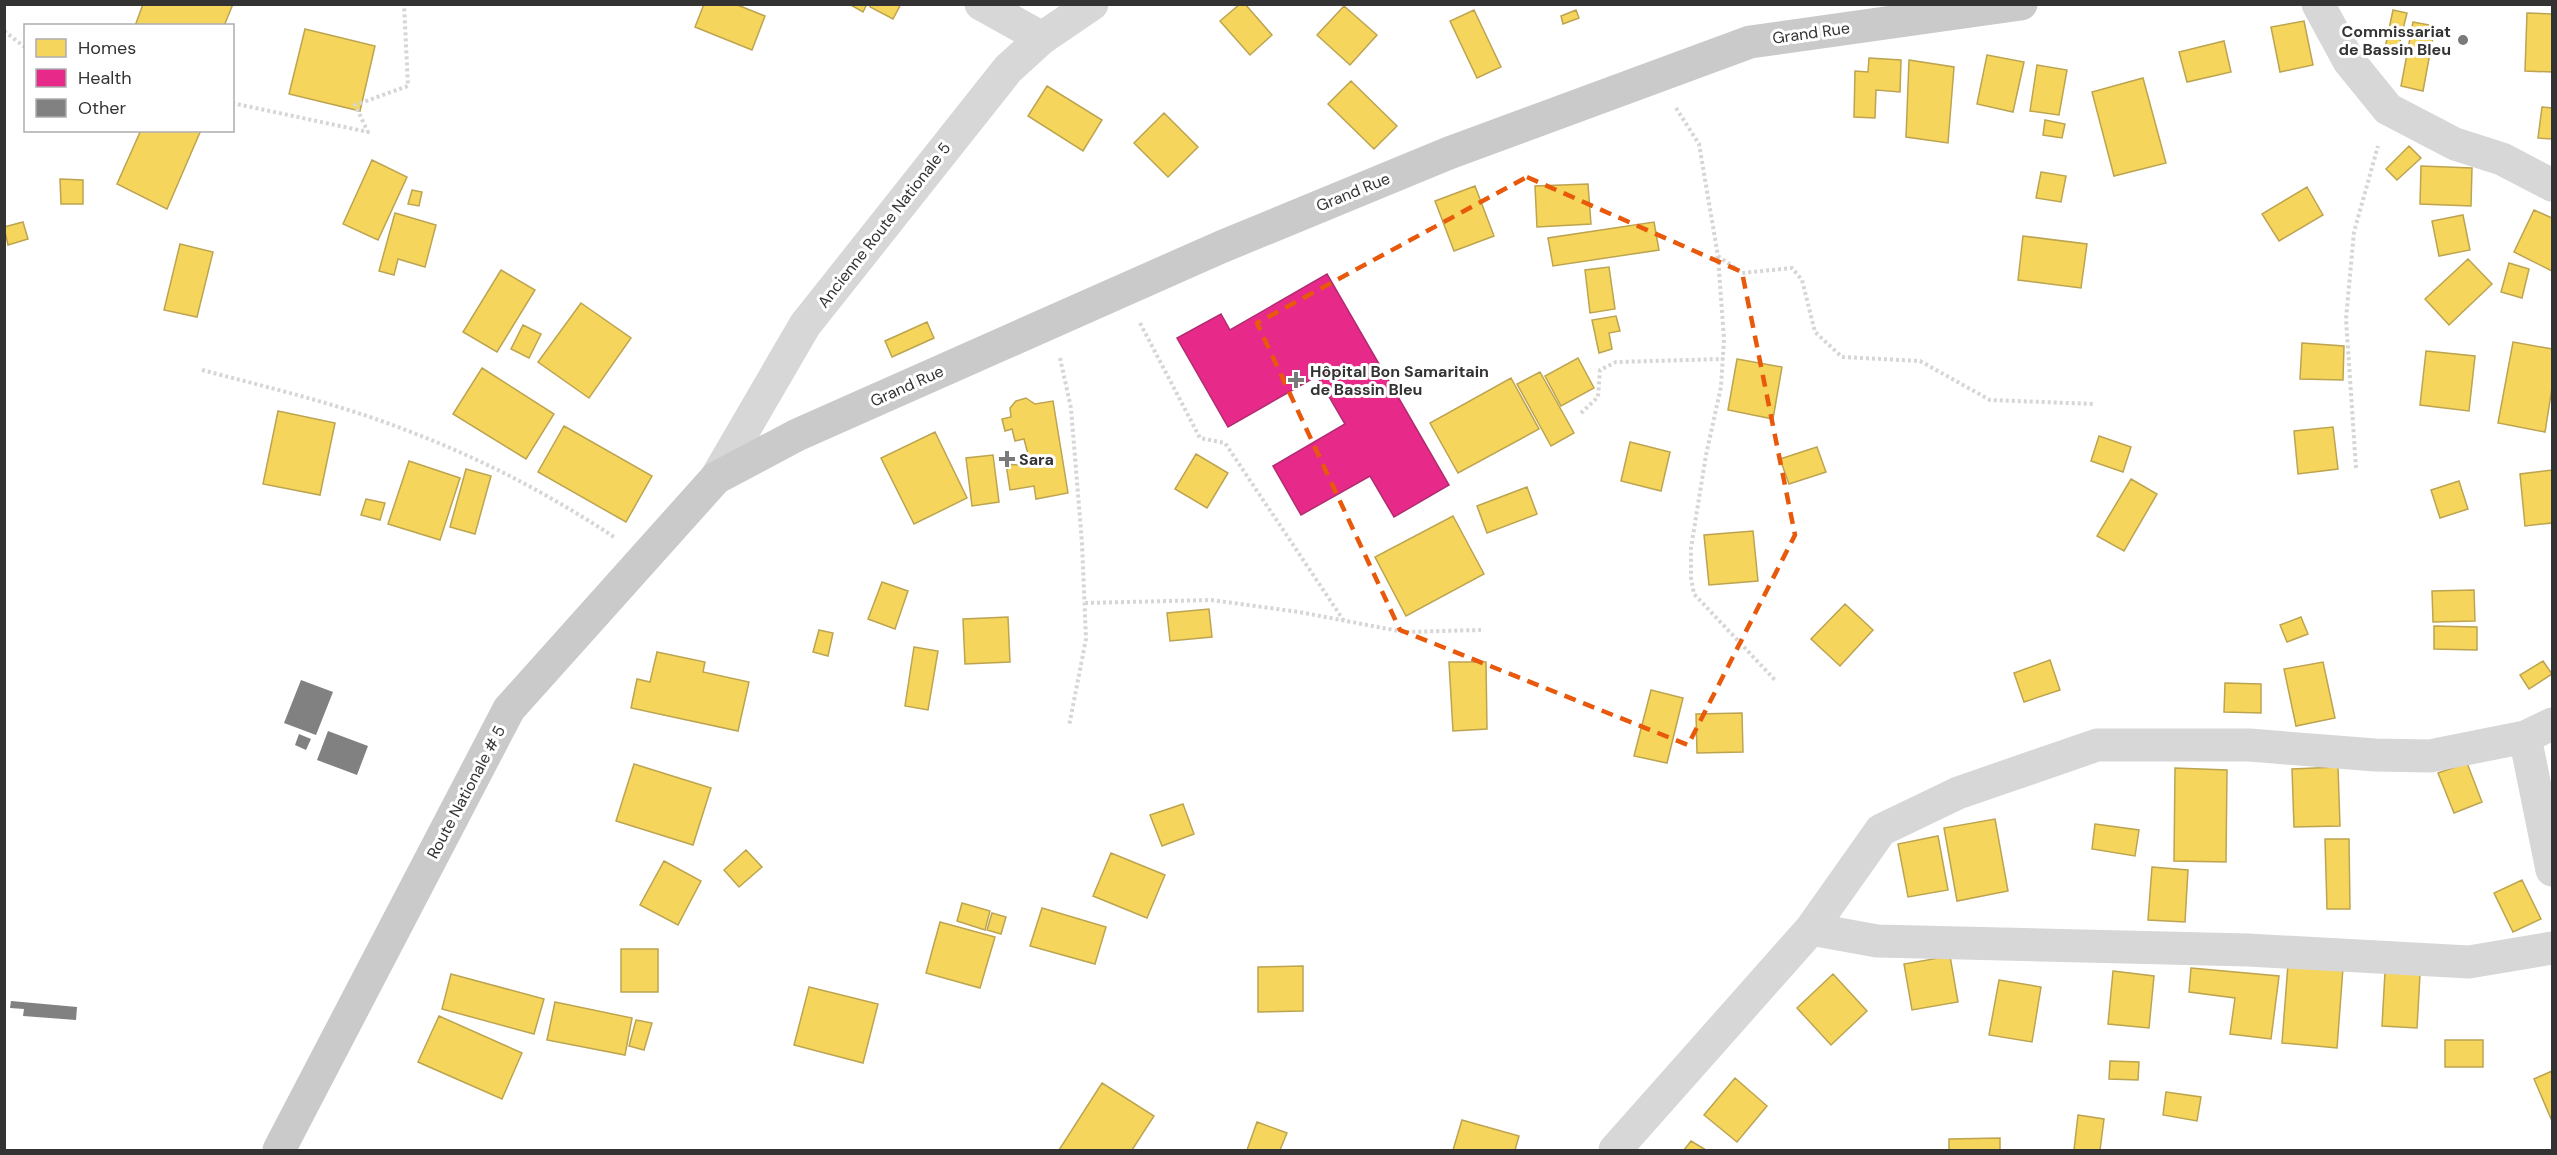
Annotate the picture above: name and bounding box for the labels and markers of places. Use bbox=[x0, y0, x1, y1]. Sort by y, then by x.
place label: Commissariat de Bassin Bleu bbox=[2339, 21, 2451, 60]
marker: Commissariat de Bassin Bleu bbox=[2456, 33, 2470, 47]
place label: Hôpital Bon Samaritain de Bassin Bleu bbox=[1310, 361, 1489, 400]
marker: Hôpital Bon Samaritain de Bassin Bleu bbox=[1287, 371, 1305, 389]
place label: Sara bbox=[1019, 449, 1054, 470]
marker: Sara bbox=[1000, 452, 1014, 466]

